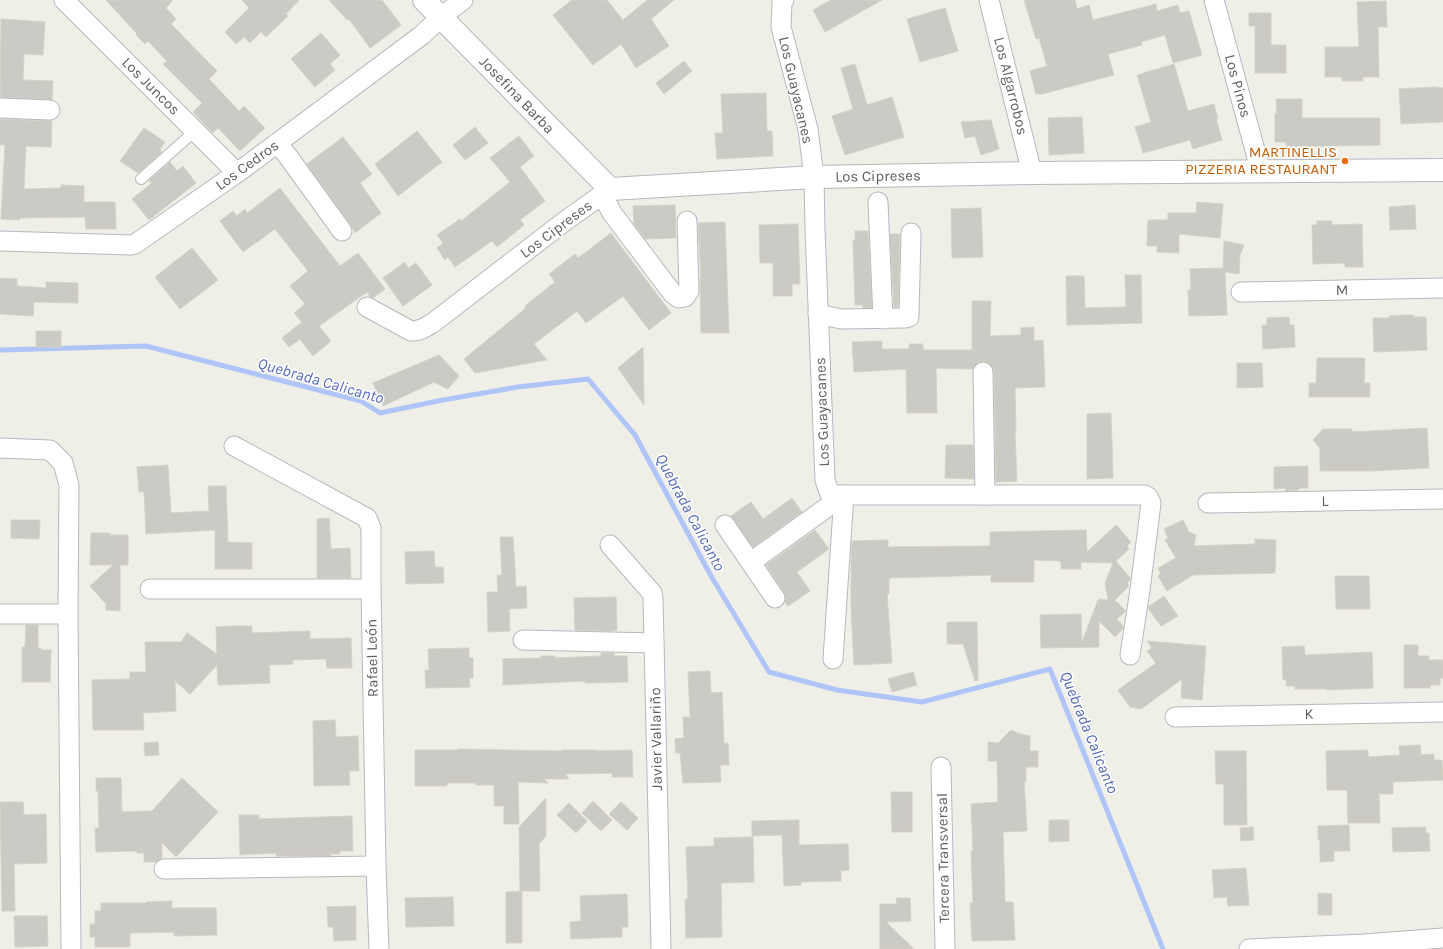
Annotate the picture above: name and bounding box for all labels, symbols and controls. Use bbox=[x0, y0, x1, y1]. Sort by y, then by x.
street label: Los Guayacanes bbox=[775, 35, 817, 145]
street label: Los Algarrobos bbox=[990, 35, 1032, 137]
street label: Los Pinos bbox=[1221, 52, 1255, 120]
street label: Los Juncos bbox=[118, 53, 184, 119]
street label: Josefina Barba bbox=[476, 53, 558, 137]
street label: Los Cedros bbox=[212, 136, 282, 194]
place label: MARTINELLIS PIZZERIA RESTAURANT bbox=[1185, 143, 1337, 178]
marker: MARTINELLIS PIZZERIA RESTAURANT bbox=[1340, 156, 1350, 166]
street label: Los Cipreses bbox=[835, 166, 921, 186]
street label: Los Cipreses bbox=[516, 196, 596, 262]
street label: M bbox=[1335, 281, 1349, 299]
water label: Quebrada Calicanto bbox=[256, 353, 386, 408]
street label: Los Guayacanes bbox=[811, 357, 833, 467]
water label: Quebrada Calicanto bbox=[652, 450, 730, 574]
street label: L bbox=[1321, 492, 1329, 510]
street label: Rafael León bbox=[362, 619, 382, 697]
water label: Quebrada Calicanto bbox=[1056, 668, 1123, 796]
street label: Javier Vallariño bbox=[646, 687, 666, 791]
street label: K bbox=[1304, 705, 1314, 723]
street label: Tercera Transversal bbox=[933, 793, 953, 923]

